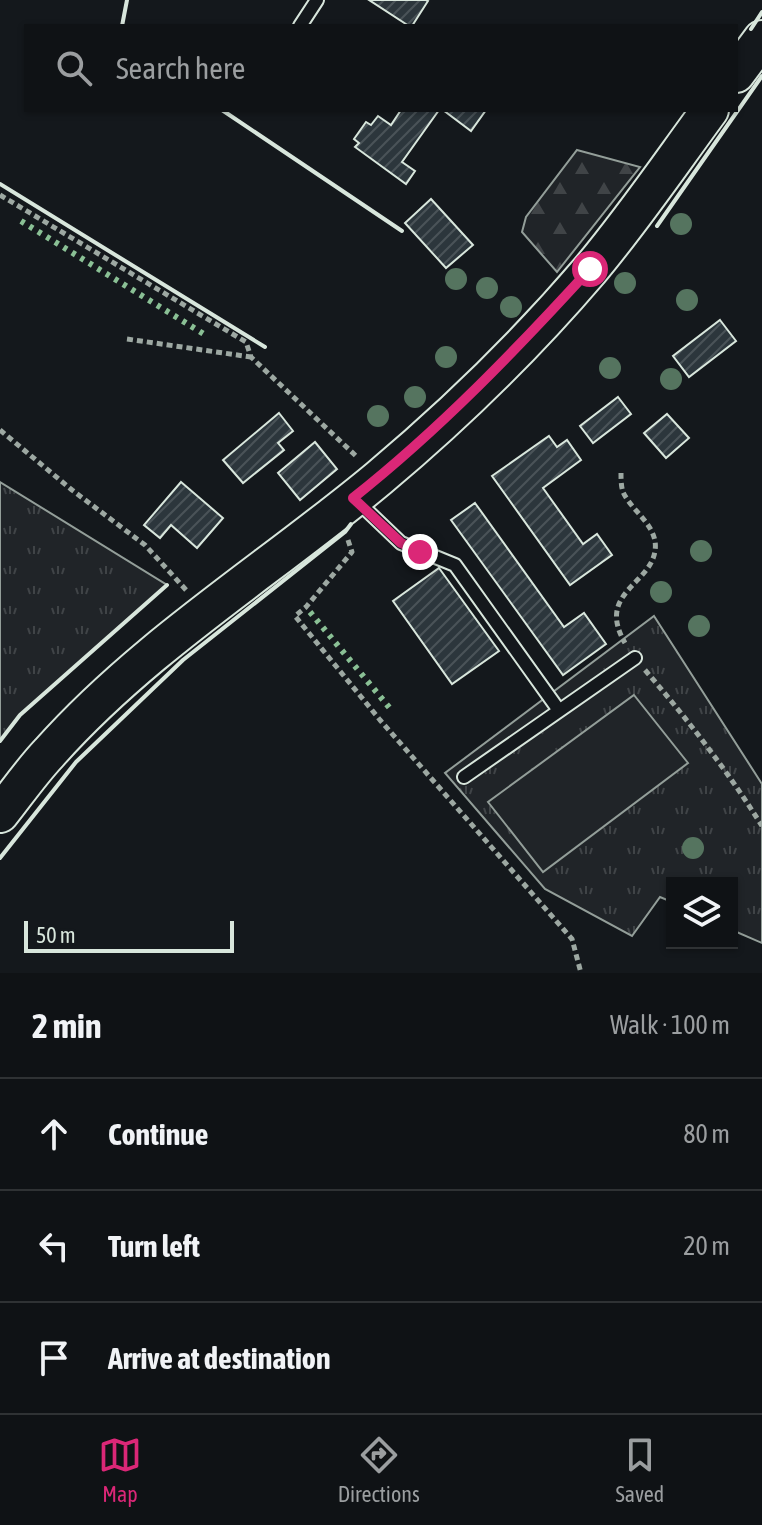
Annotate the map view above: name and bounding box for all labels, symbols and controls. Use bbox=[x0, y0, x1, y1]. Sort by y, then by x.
search box bbox=[24, 24, 738, 112]
icon: search bbox=[52, 46, 96, 90]
text: Search here bbox=[116, 51, 245, 85]
route start bbox=[572, 251, 608, 287]
route end bbox=[402, 534, 438, 570]
map controls bbox=[666, 877, 738, 949]
button: layers bbox=[666, 877, 738, 949]
scale bar bbox=[24, 917, 234, 953]
text: 50 m bbox=[36, 922, 76, 948]
text: 2 min bbox=[32, 1006, 101, 1045]
text: Walk · 100 m bbox=[610, 1010, 730, 1040]
icon: ahead bbox=[32, 1112, 76, 1156]
text: Continue bbox=[108, 1117, 208, 1151]
text: 80 m bbox=[683, 1119, 730, 1149]
icon: left bbox=[32, 1224, 76, 1268]
text: Turn left bbox=[108, 1229, 200, 1263]
text: 20 m bbox=[683, 1231, 730, 1261]
icon: arrive bbox=[32, 1336, 76, 1380]
text: Arrive at destination bbox=[108, 1341, 330, 1375]
tab: Map bbox=[98, 1433, 142, 1507]
tab: Directions bbox=[338, 1433, 420, 1507]
tab: Saved bbox=[615, 1433, 664, 1507]

